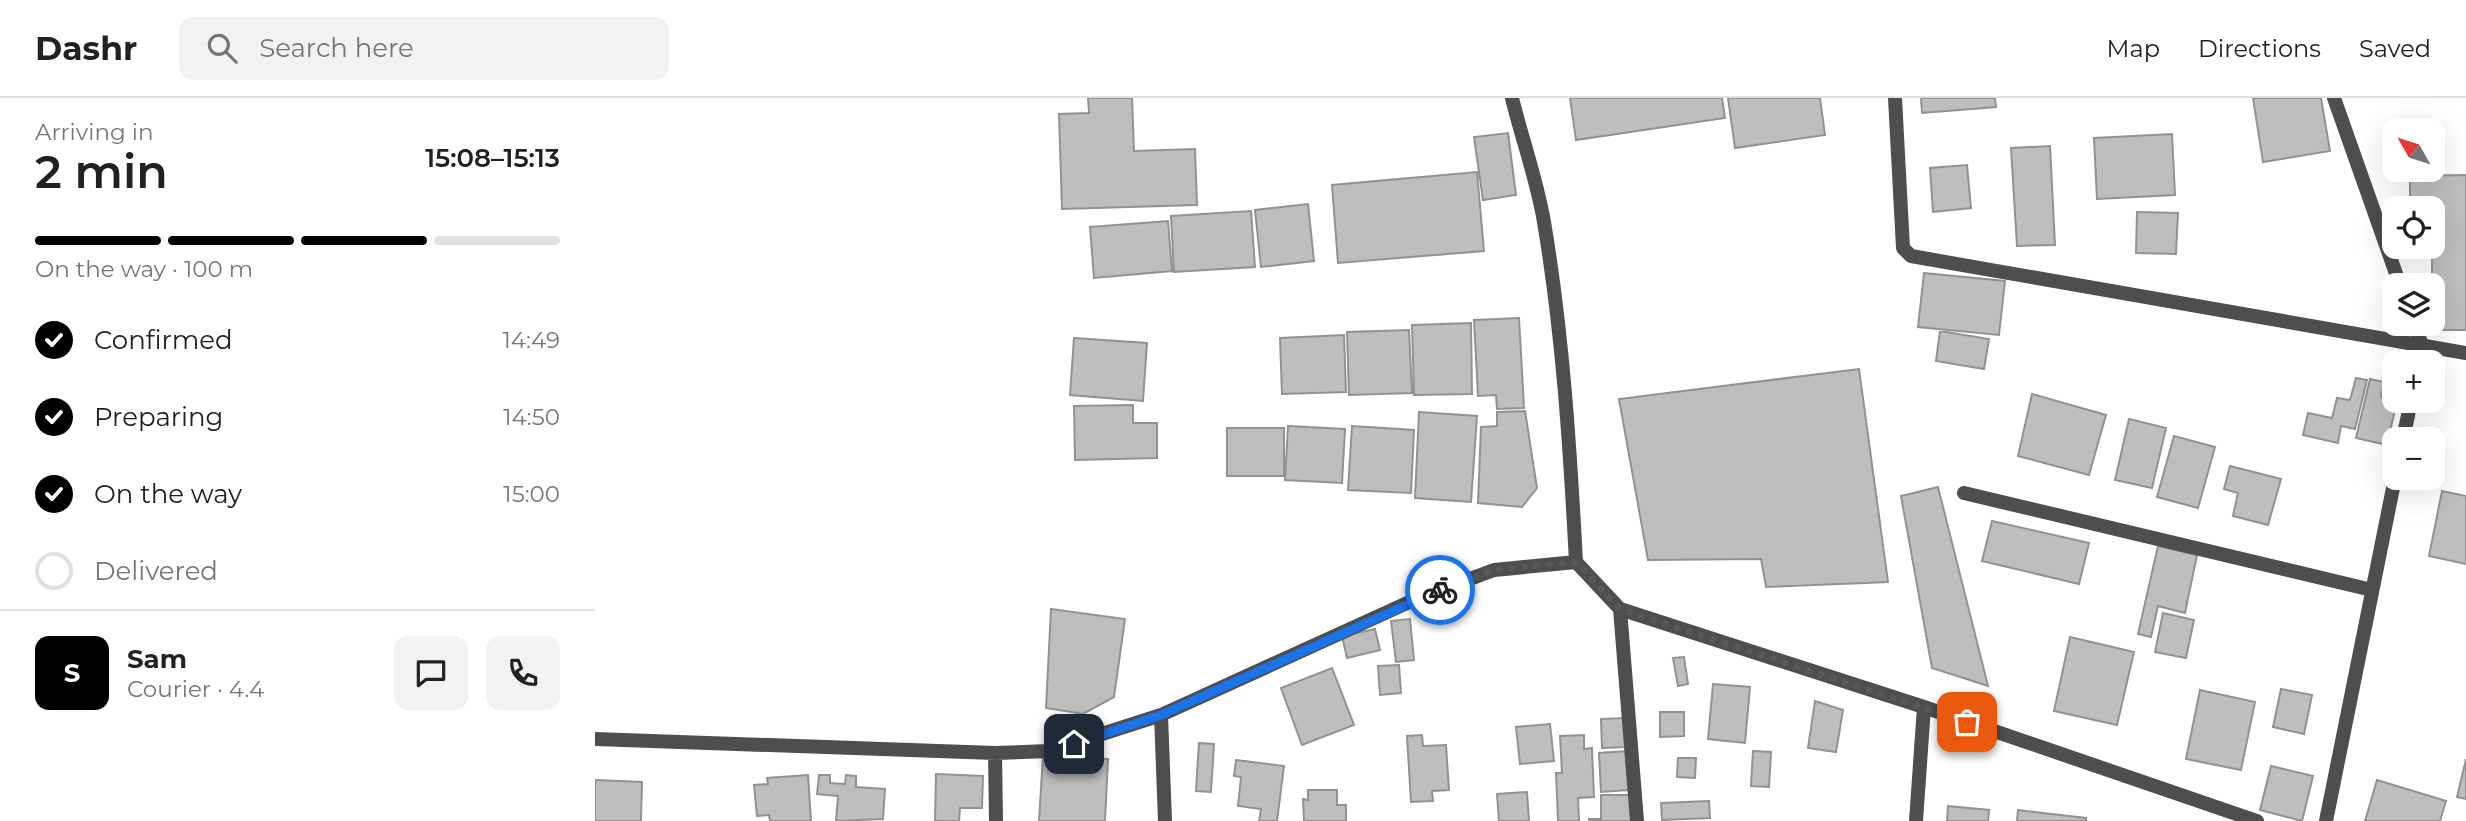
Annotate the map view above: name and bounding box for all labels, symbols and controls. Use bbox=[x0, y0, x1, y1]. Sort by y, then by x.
search box bbox=[179, 17, 669, 80]
text: Dashr bbox=[35, 28, 137, 68]
icon: search bbox=[203, 29, 241, 67]
text: Search here bbox=[259, 32, 414, 64]
text: Map bbox=[2107, 34, 2160, 63]
text: Directions bbox=[2198, 34, 2321, 63]
text: Saved bbox=[2359, 34, 2431, 63]
text: Arriving in bbox=[35, 118, 154, 146]
north arrow bbox=[2382, 119, 2445, 182]
map controls bbox=[2382, 119, 2445, 490]
text: 15:08–15:13 bbox=[425, 142, 560, 174]
text: 2 min bbox=[35, 143, 168, 200]
button: locate bbox=[2382, 196, 2445, 259]
text: On the way · 100 m bbox=[35, 255, 253, 283]
button: layers bbox=[2382, 273, 2445, 336]
icon: check bbox=[35, 321, 73, 359]
text: Confirmed bbox=[94, 324, 233, 356]
text: 14:49 bbox=[502, 326, 560, 354]
button: + bbox=[2382, 350, 2445, 413]
icon: check bbox=[35, 398, 73, 436]
text: Preparing bbox=[94, 401, 223, 433]
text: 14:50 bbox=[503, 403, 560, 431]
button: − bbox=[2382, 427, 2445, 490]
icon: check bbox=[35, 475, 73, 513]
text: On the way bbox=[94, 478, 242, 510]
text: 15:00 bbox=[503, 480, 560, 508]
text: Delivered bbox=[94, 555, 218, 587]
courier bbox=[1405, 555, 1475, 625]
icon: bike bbox=[1421, 571, 1459, 609]
button: chat bbox=[394, 636, 468, 710]
button: phone bbox=[486, 636, 560, 710]
text: Sam bbox=[127, 643, 187, 675]
text: S bbox=[64, 657, 80, 689]
text: Courier · 4.4 bbox=[127, 675, 264, 703]
pin bbox=[1937, 692, 1997, 752]
icon: bag bbox=[1948, 703, 1986, 741]
pin bbox=[1044, 714, 1104, 774]
icon: home bbox=[1055, 725, 1093, 763]

